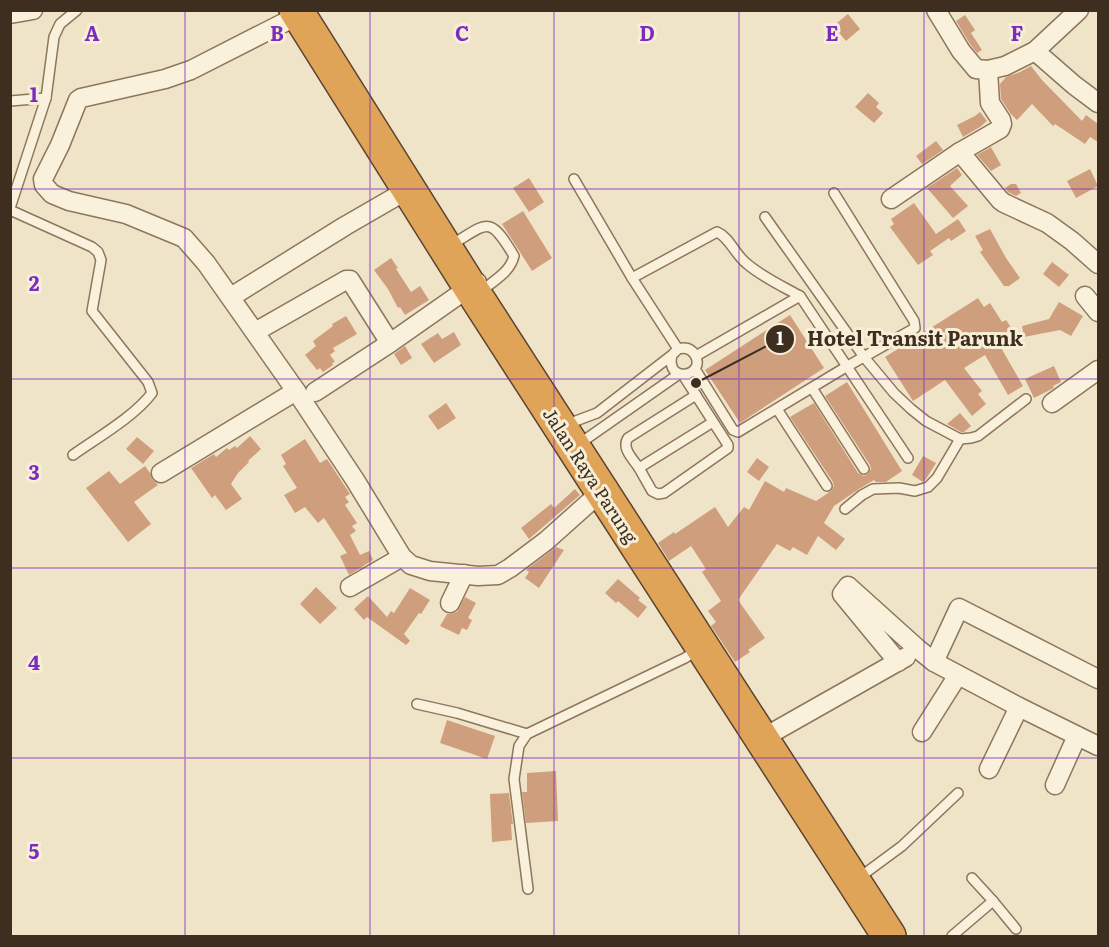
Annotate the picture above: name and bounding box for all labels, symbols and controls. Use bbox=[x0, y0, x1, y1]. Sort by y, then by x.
text: A bbox=[84, 17, 100, 47]
text: B bbox=[270, 17, 284, 47]
text: C bbox=[455, 17, 469, 47]
text: D bbox=[639, 17, 655, 47]
text: E bbox=[825, 17, 839, 47]
text: F bbox=[1011, 17, 1024, 47]
text: 1 bbox=[30, 78, 38, 108]
text: 2 bbox=[29, 267, 40, 297]
callout: Hotel Transit Parunk bbox=[765, 320, 1035, 358]
text: Hotel Transit Parunk bbox=[807, 322, 1024, 352]
text: 1 bbox=[776, 324, 784, 351]
street label: Jalan Raya Parung bbox=[537, 402, 646, 549]
text: 3 bbox=[28, 456, 40, 486]
text: 4 bbox=[28, 646, 40, 676]
text: 5 bbox=[29, 835, 40, 865]

